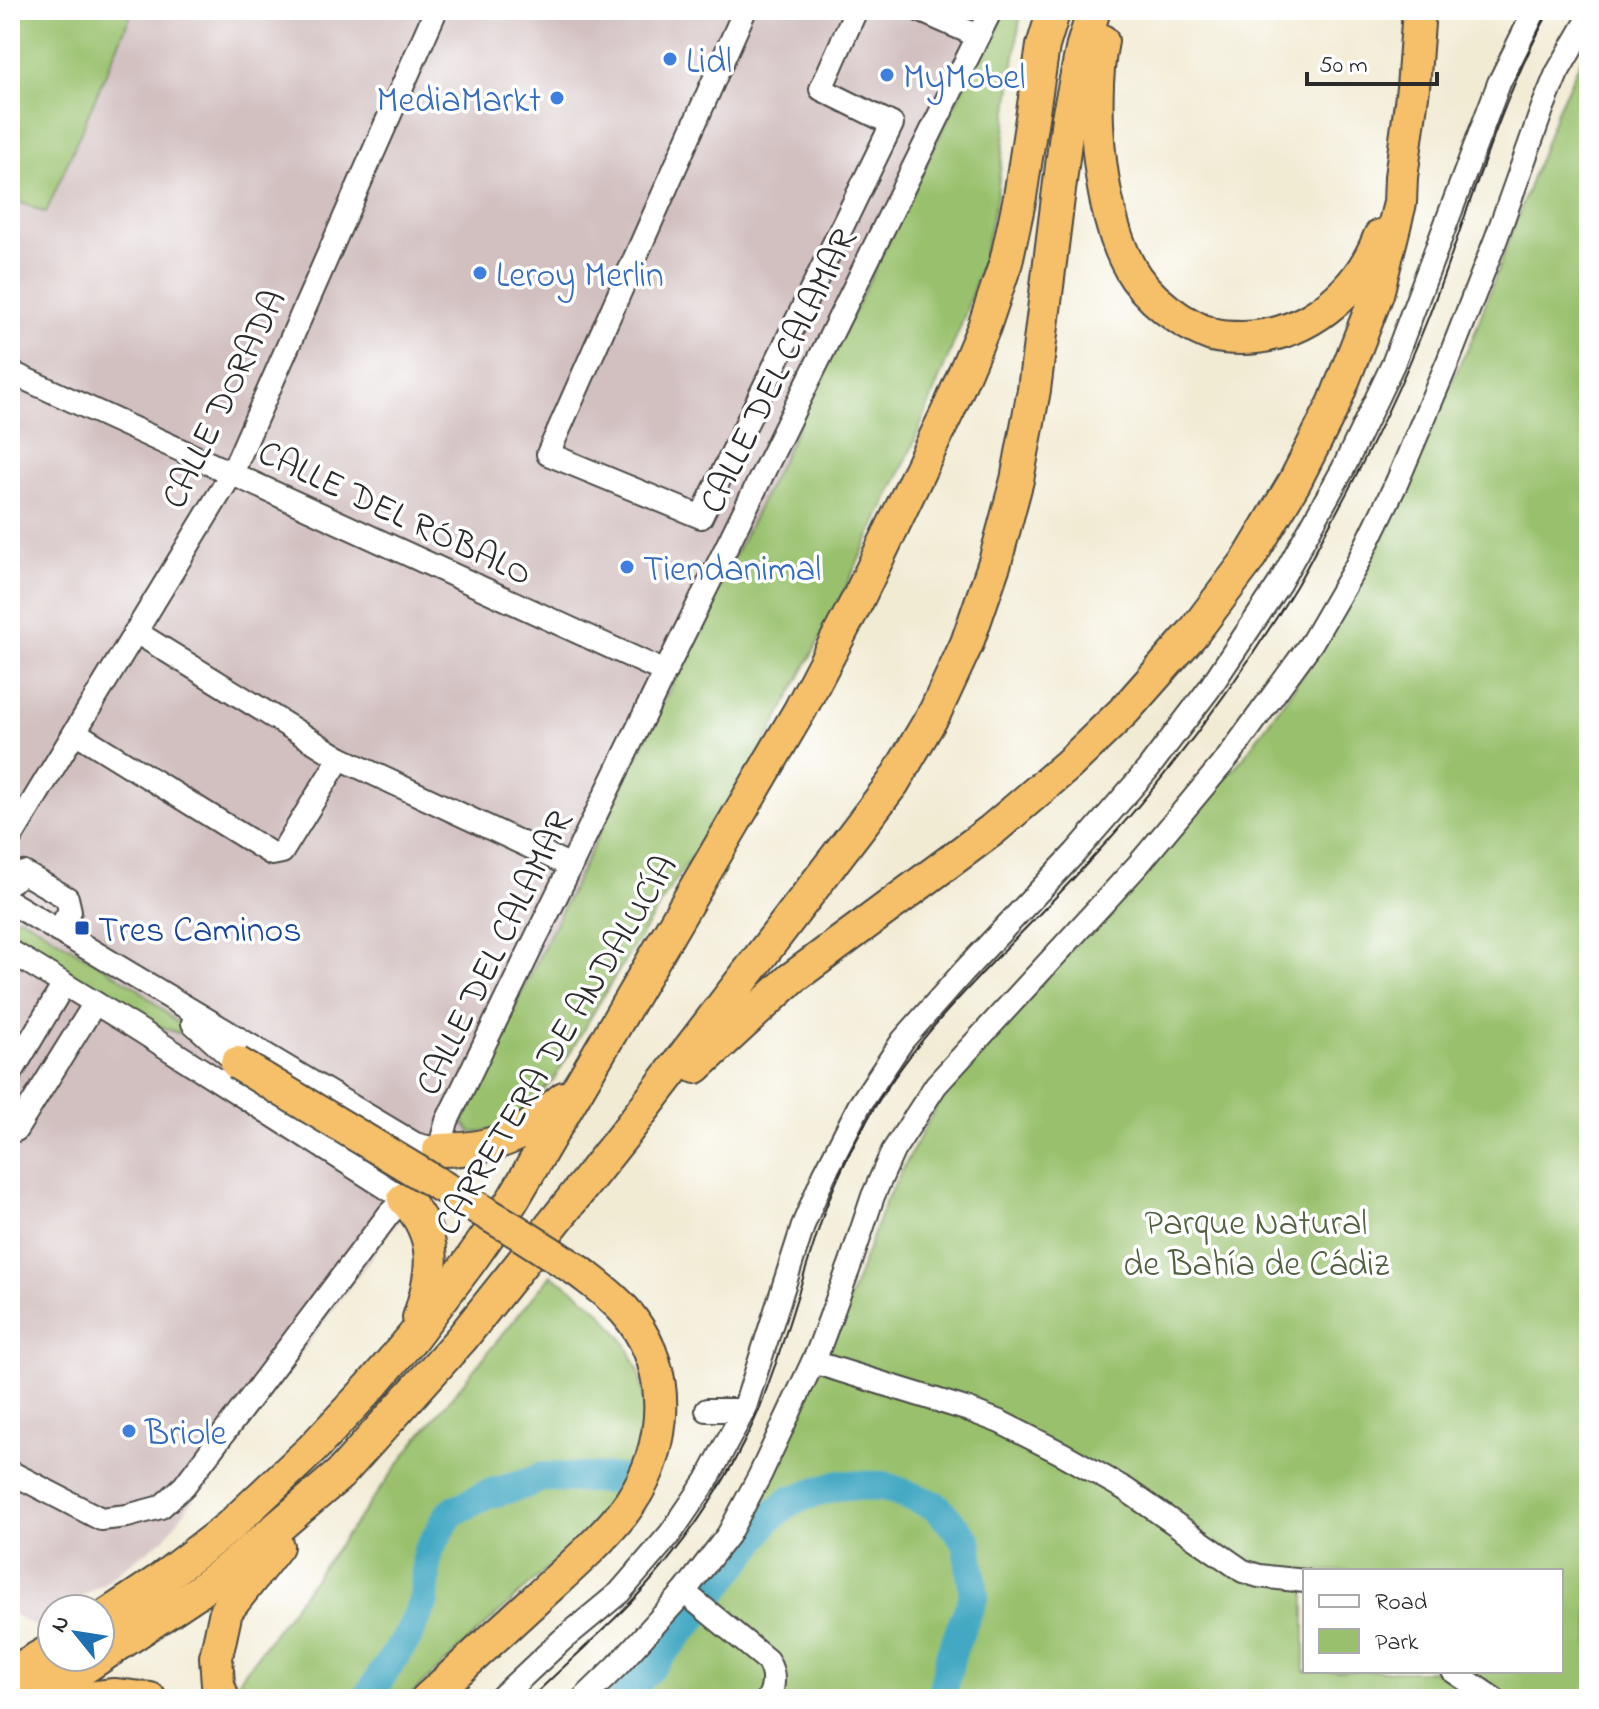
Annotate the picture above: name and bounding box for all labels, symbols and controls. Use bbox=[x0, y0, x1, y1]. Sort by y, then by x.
scale bar bbox=[1307, 36, 1437, 86]
place label: Lidl bbox=[686, 37, 732, 90]
text: 50 m bbox=[1319, 49, 1368, 84]
marker: Lidl bbox=[661, 50, 679, 68]
place label: MyMobel bbox=[903, 53, 1026, 106]
marker: MyMobel bbox=[878, 66, 896, 84]
place label: MediaMarkt bbox=[377, 76, 541, 129]
marker: MediaMarkt bbox=[548, 89, 566, 107]
street label: CALLE DEL CALAMAR bbox=[688, 220, 872, 523]
place label: Leroy Merlin bbox=[496, 251, 664, 304]
marker: Leroy Merlin bbox=[471, 264, 489, 282]
street label: CALLE DORADA bbox=[150, 281, 302, 519]
street label: CALLE DEL RÓBALO bbox=[248, 428, 540, 602]
place label: Tiendanimal bbox=[643, 545, 821, 598]
marker: Tiendanimal bbox=[618, 558, 636, 576]
street label: CALLE DEL CALAMAR bbox=[404, 802, 588, 1105]
street label: CARRETERA DE ANDALUCÍA bbox=[423, 846, 693, 1247]
place label: Tres Caminos bbox=[98, 906, 302, 959]
marker: Tres Caminos bbox=[73, 919, 91, 937]
park label: Parque Natural de Bahía de Cádiz bbox=[1123, 1199, 1390, 1293]
place label: Briole bbox=[144, 1409, 228, 1462]
marker: Briole bbox=[120, 1422, 138, 1440]
legend bbox=[1303, 1569, 1563, 1673]
text: Road bbox=[1375, 1586, 1428, 1621]
north arrow bbox=[36, 1593, 116, 1673]
text: N bbox=[44, 1610, 79, 1639]
text: Park bbox=[1375, 1626, 1419, 1661]

